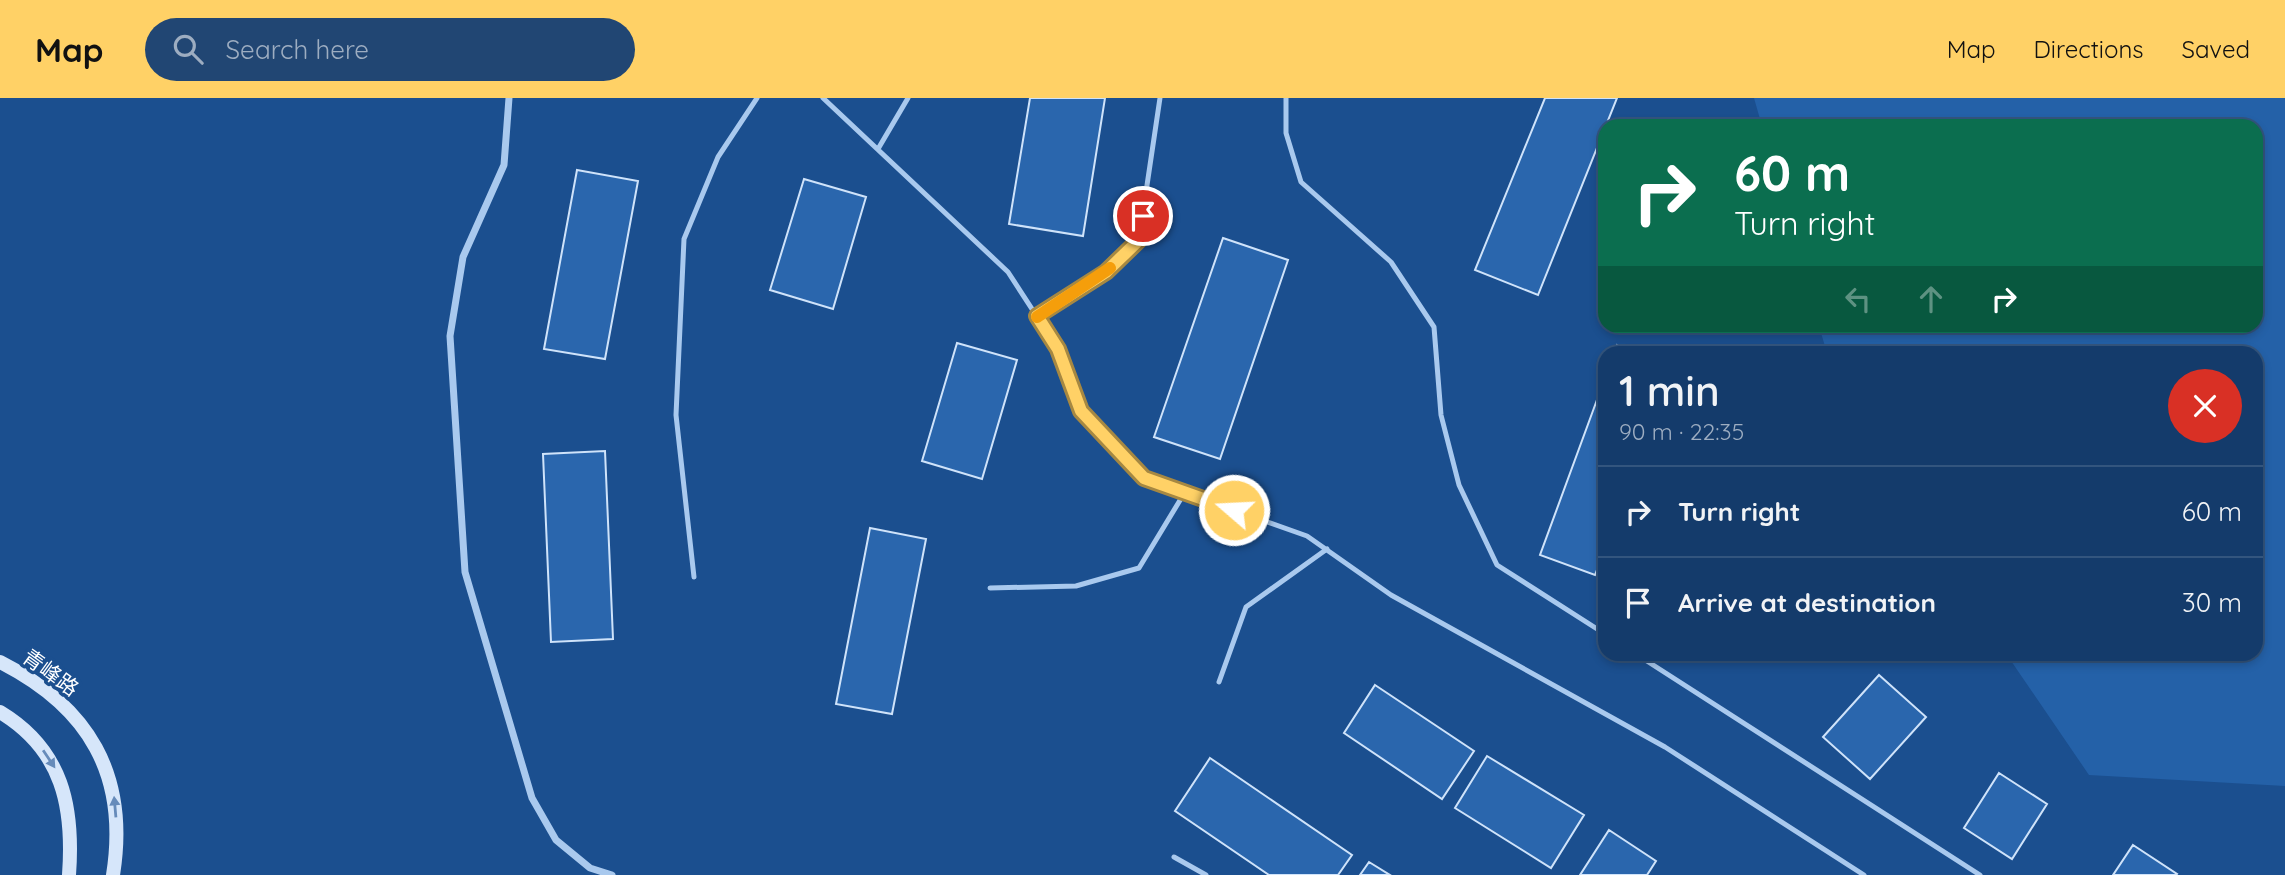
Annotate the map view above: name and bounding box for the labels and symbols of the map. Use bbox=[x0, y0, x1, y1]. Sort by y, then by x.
pin bbox=[1113, 186, 1173, 246]
position arrow bbox=[1197, 473, 1271, 547]
street label: 青峰路 bbox=[18, 643, 84, 701]
one-way arrow bbox=[42, 749, 55, 769]
one-way arrow bbox=[109, 796, 120, 818]

